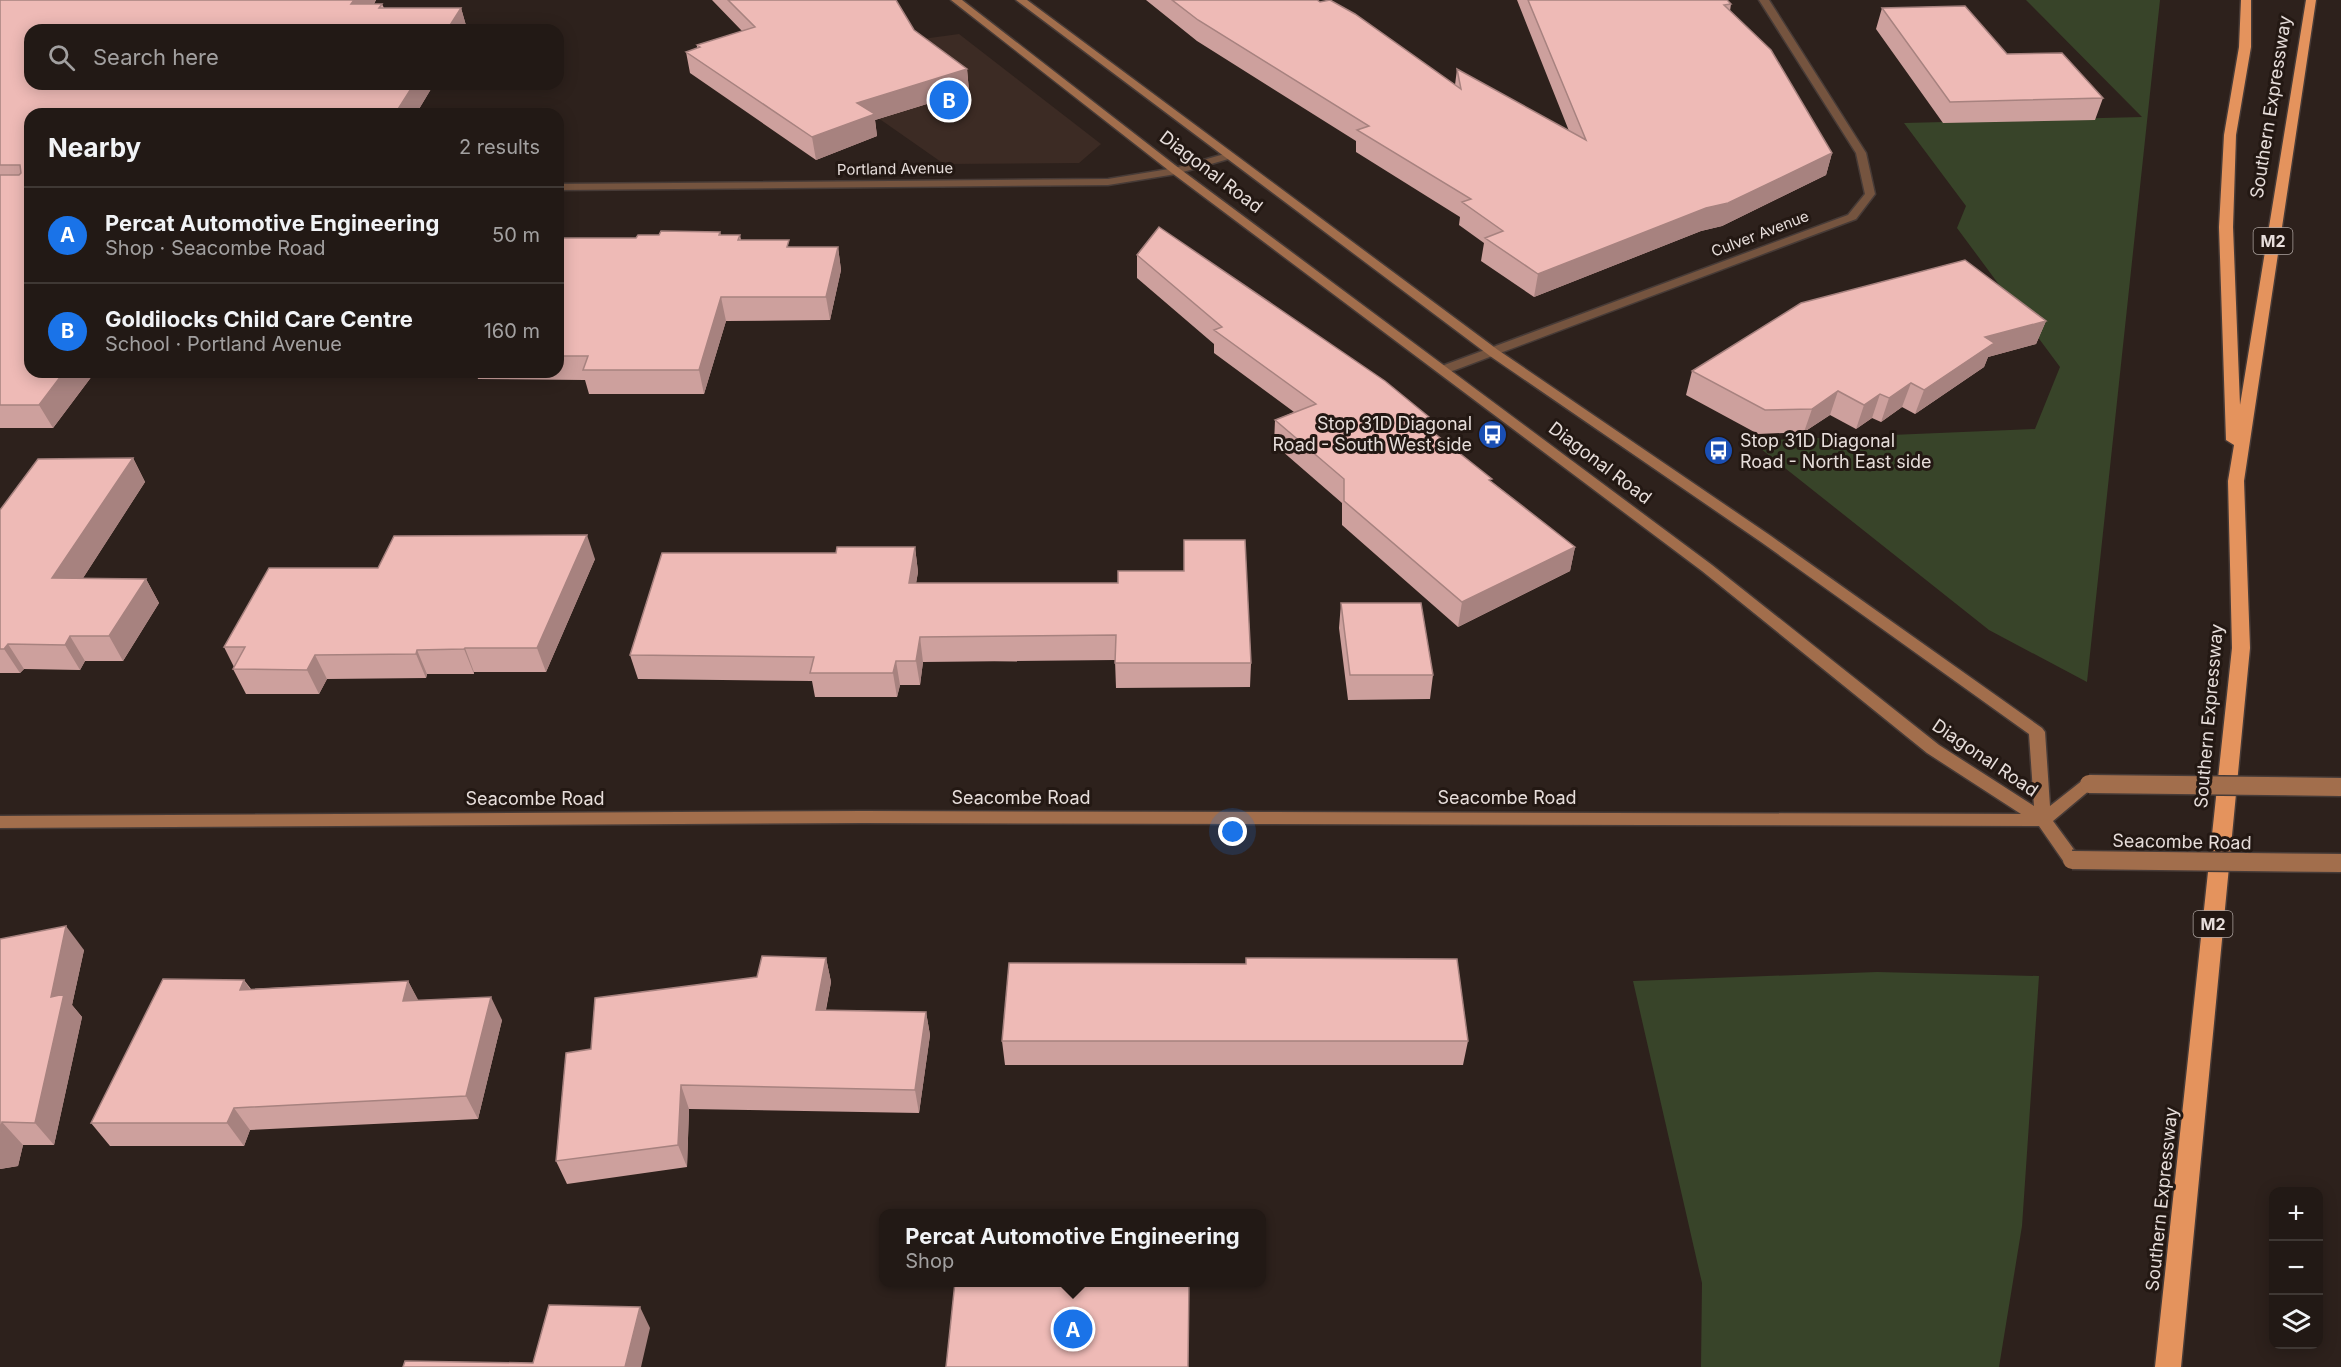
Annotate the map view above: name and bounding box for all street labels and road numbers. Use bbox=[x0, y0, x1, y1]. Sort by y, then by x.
street label: Southern Expressway bbox=[2246, 14, 2295, 200]
street label: Diagonal Road bbox=[1156, 126, 1267, 217]
street label: Portland Avenue bbox=[837, 158, 953, 179]
street label: Culver Avenue bbox=[1708, 206, 1811, 261]
road number: M2 bbox=[2254, 228, 2292, 254]
street label: Diagonal Road bbox=[1545, 417, 1656, 508]
street label: Southern Expressway bbox=[2190, 623, 2227, 809]
street label: Diagonal Road bbox=[1928, 715, 2042, 801]
street label: Seacombe Road bbox=[951, 787, 1091, 808]
street label: Seacombe Road bbox=[1437, 787, 1577, 808]
street label: Seacombe Road bbox=[465, 788, 605, 809]
street label: Seacombe Road bbox=[2112, 830, 2252, 853]
road number: M2 bbox=[2194, 911, 2232, 937]
street label: Southern Expressway bbox=[2141, 1106, 2182, 1292]

